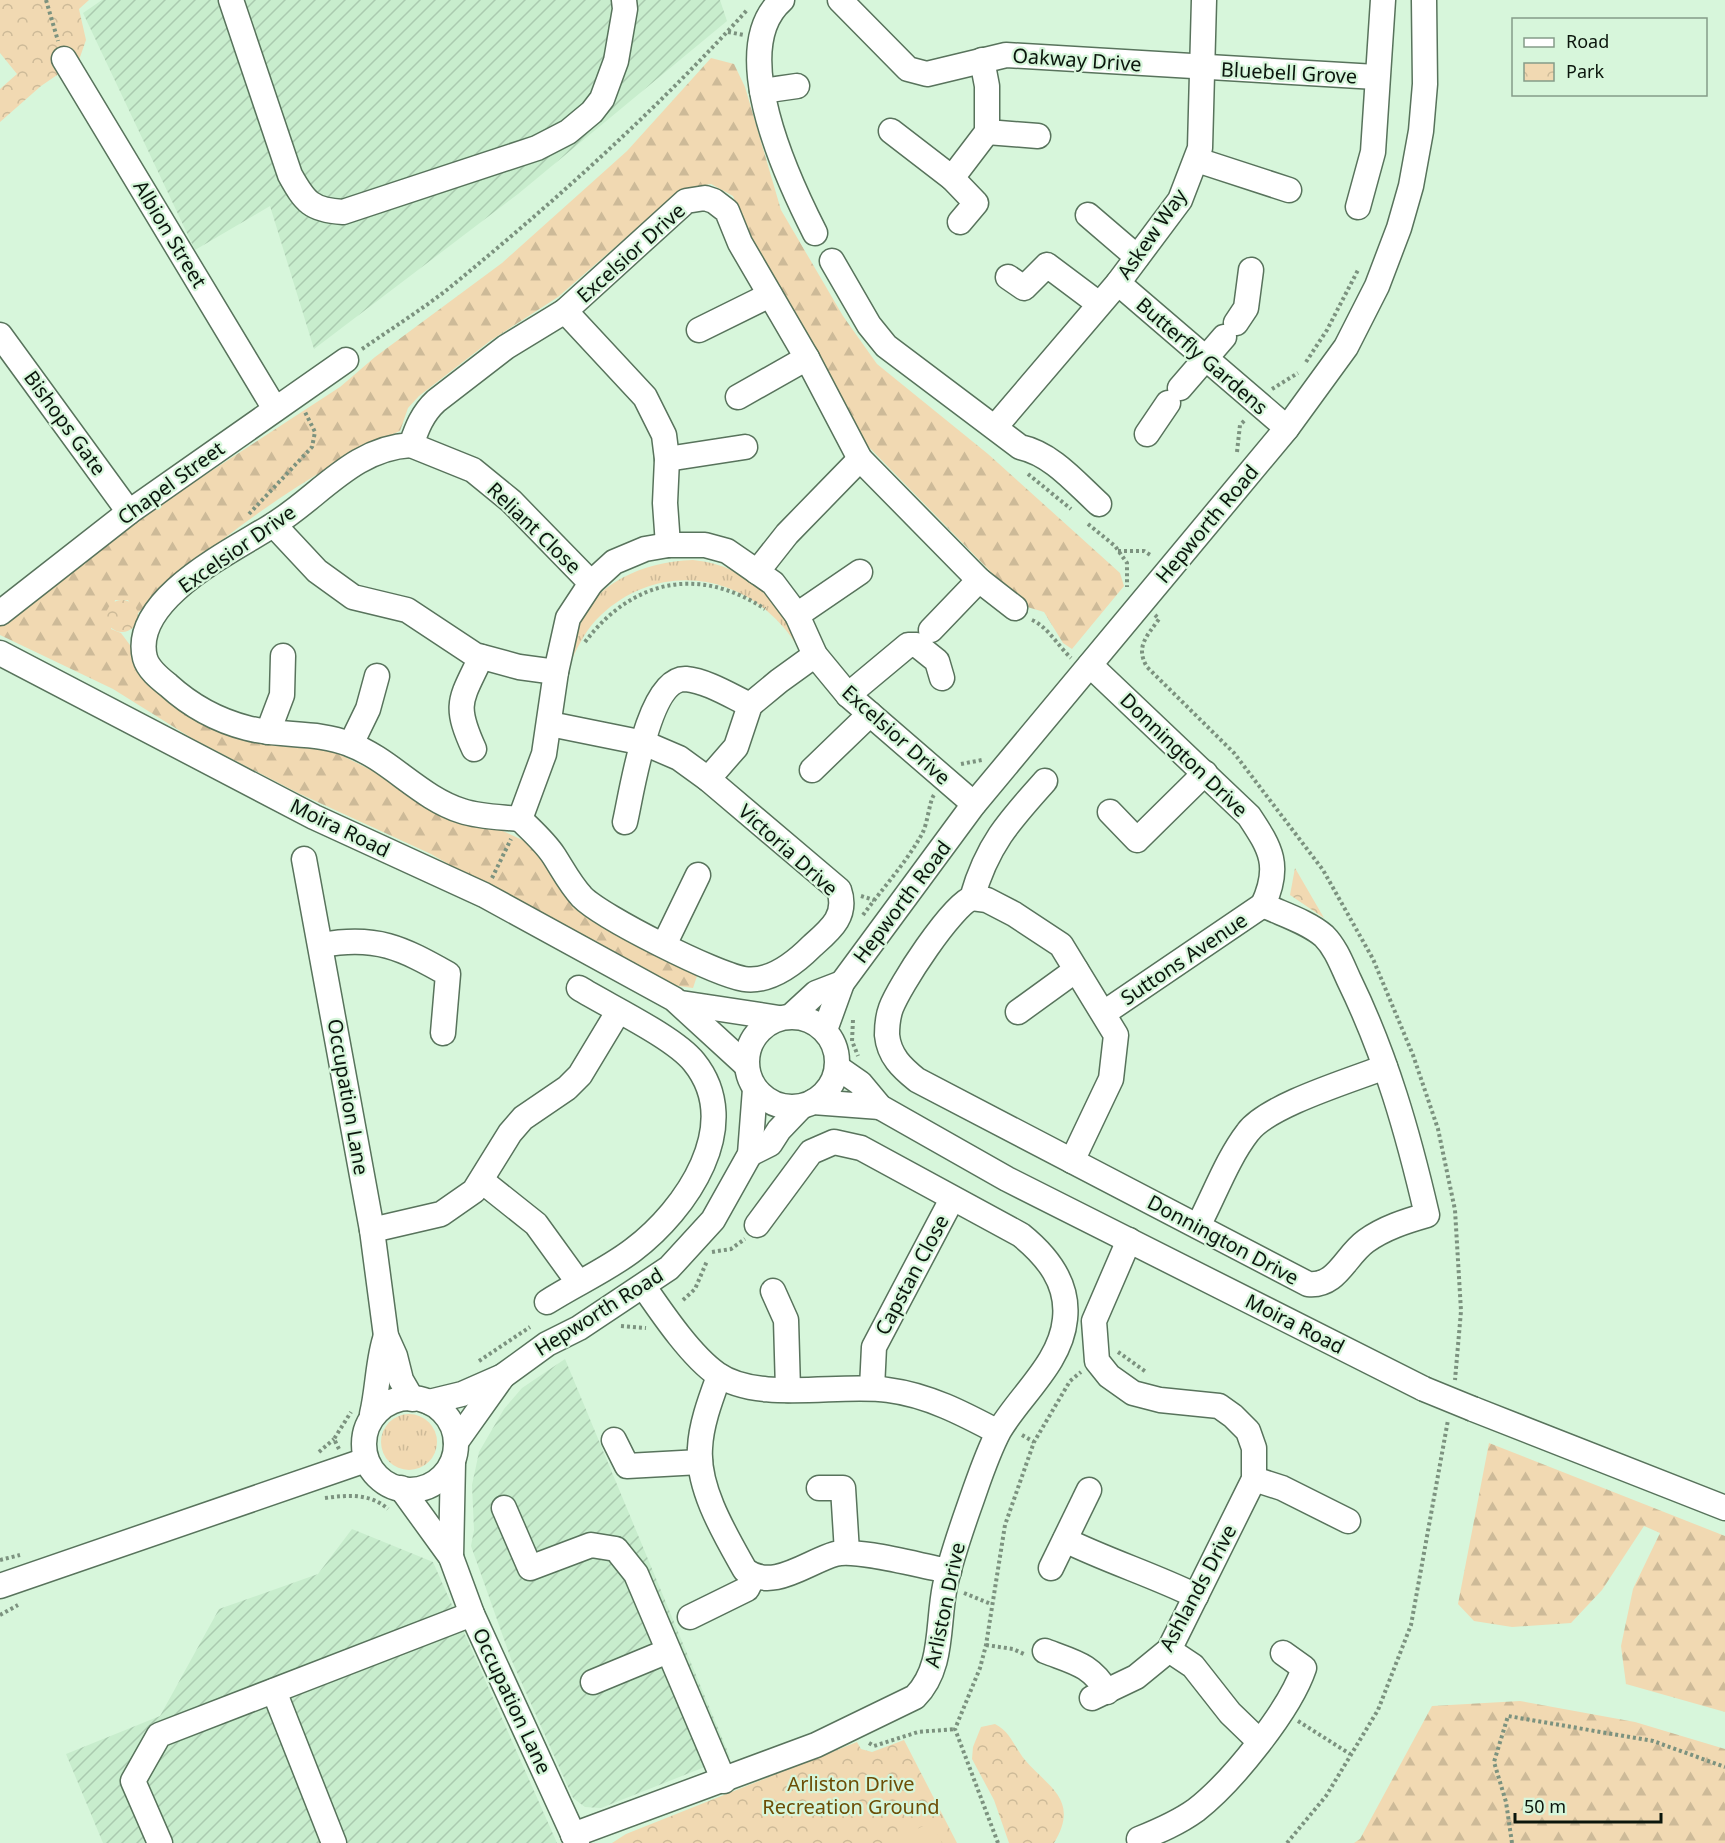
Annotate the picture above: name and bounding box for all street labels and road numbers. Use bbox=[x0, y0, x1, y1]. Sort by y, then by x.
street label: Oakway Drive bbox=[1012, 42, 1142, 77]
street label: Bluebell Grove bbox=[1220, 55, 1358, 90]
street label: Albion Street bbox=[128, 175, 213, 293]
street label: Askew Way bbox=[1111, 183, 1193, 284]
street label: Excelsior Drive bbox=[571, 197, 691, 309]
street label: Butterfly Gardens bbox=[1131, 291, 1274, 420]
street label: Bishops Gate bbox=[18, 365, 113, 481]
street label: Chapel Street bbox=[112, 435, 230, 531]
street label: Hepworth Road bbox=[1149, 459, 1264, 589]
street label: Reliant Close bbox=[482, 476, 587, 579]
street label: Excelsior Drive bbox=[173, 498, 301, 599]
street label: Excelsior Drive bbox=[836, 679, 956, 791]
street label: Donnington Drive bbox=[1115, 687, 1254, 823]
street label: Moira Road bbox=[286, 792, 395, 863]
street label: Victoria Drive bbox=[733, 798, 844, 902]
street label: Hepworth Road bbox=[847, 835, 957, 968]
street label: Suttons Avenue bbox=[1115, 906, 1252, 1011]
street label: Occupation Lane bbox=[321, 1017, 376, 1177]
street label: Donnington Drive bbox=[1143, 1188, 1304, 1291]
street label: Capstan Close bbox=[869, 1210, 955, 1340]
street label: Hepworth Road bbox=[529, 1261, 668, 1362]
street label: Moira Road bbox=[1241, 1287, 1349, 1360]
street label: Ashlands Drive bbox=[1153, 1520, 1242, 1656]
street label: Arliston Drive bbox=[918, 1540, 971, 1670]
street label: Occupation Lane bbox=[467, 1623, 558, 1778]

